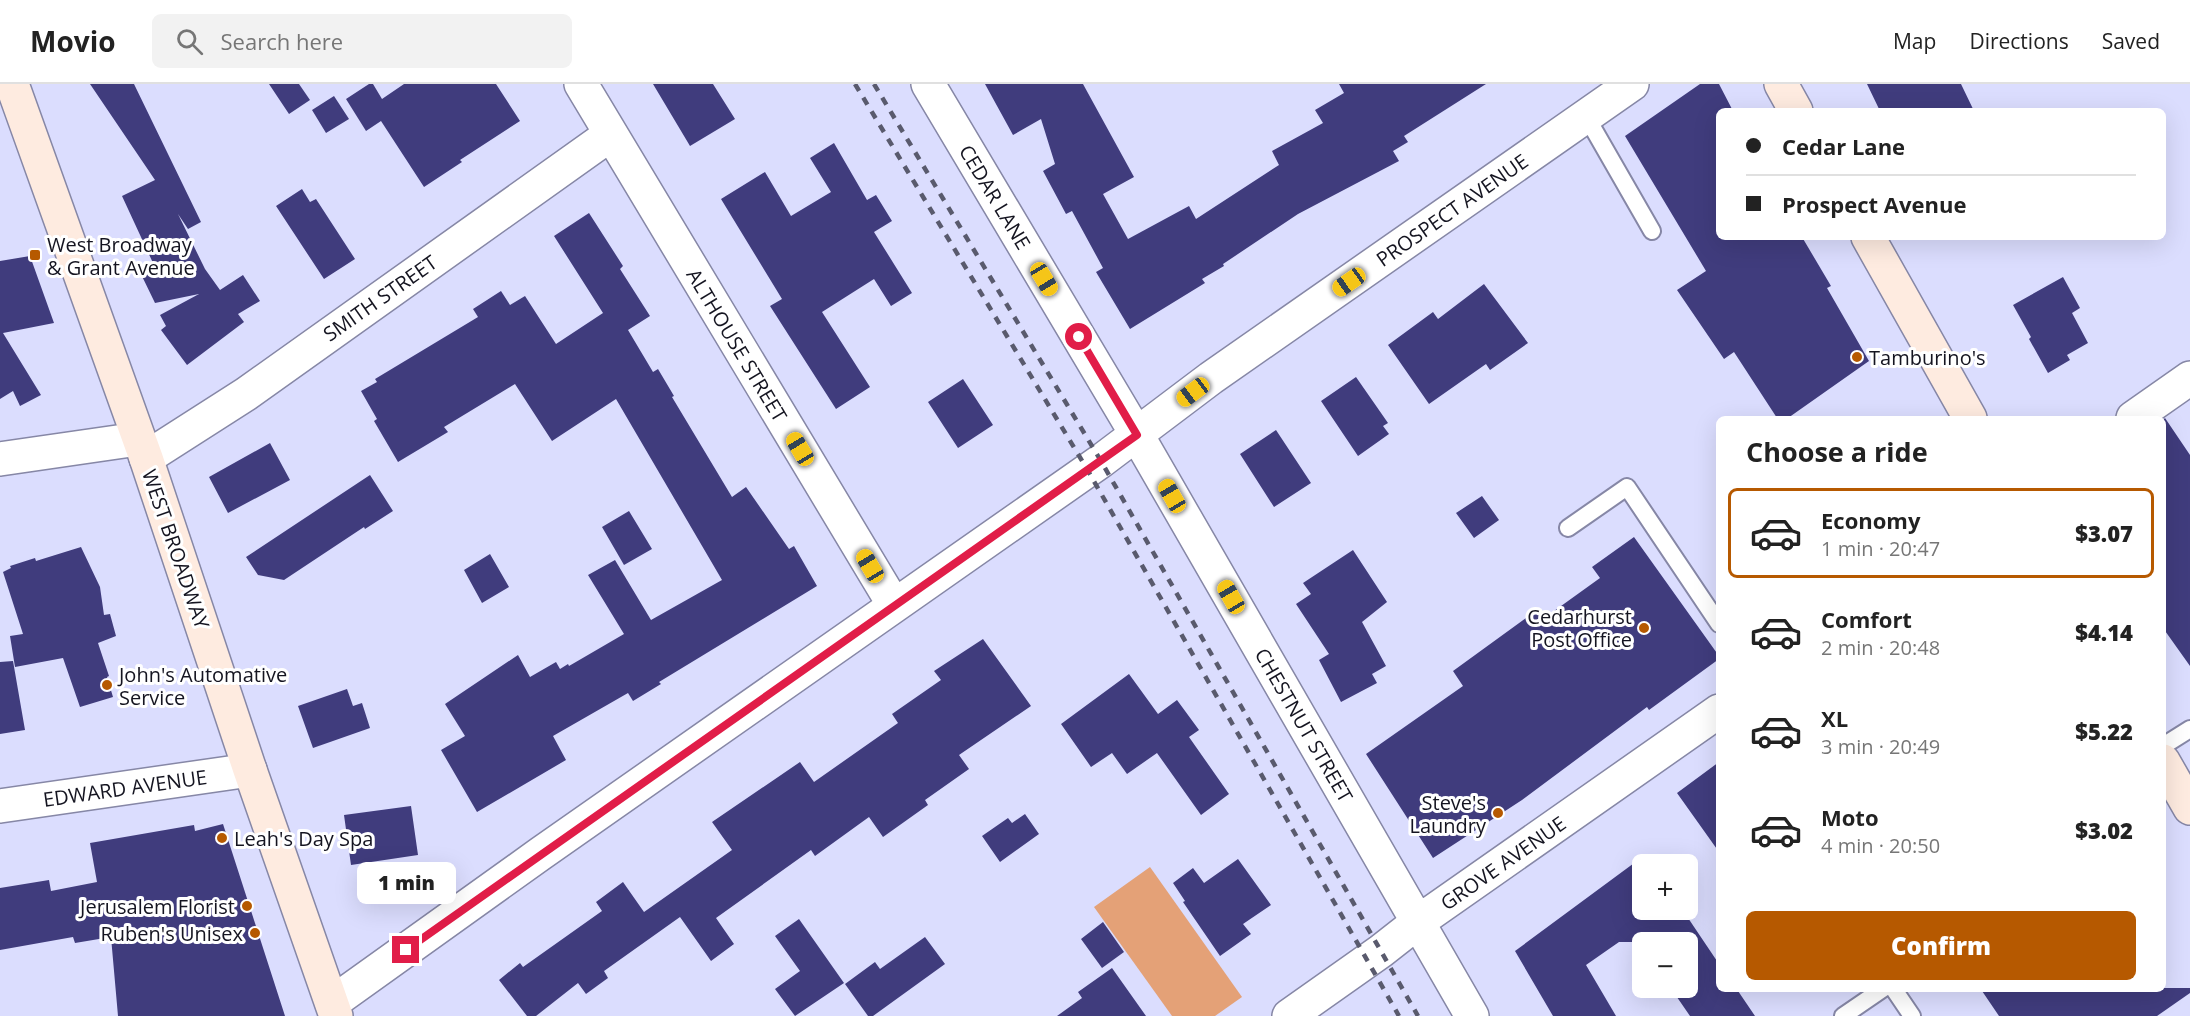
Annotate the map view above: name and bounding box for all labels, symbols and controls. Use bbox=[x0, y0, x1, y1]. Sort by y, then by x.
search box bbox=[152, 14, 572, 68]
text: Movio bbox=[30, 22, 116, 60]
icon: search bbox=[173, 25, 206, 58]
text: Search here bbox=[221, 26, 343, 56]
text: Map bbox=[1893, 27, 1936, 55]
text: Directions bbox=[1969, 27, 2069, 55]
text: Saved bbox=[2102, 27, 2160, 55]
text: Cedar Lane bbox=[1782, 131, 1905, 161]
street label: CEDAR LANE bbox=[953, 140, 1037, 254]
street label: PROSPECT AVENUE bbox=[1371, 148, 1533, 272]
text: Prospect Avenue bbox=[1782, 189, 1966, 219]
place label: West Broadway & Grant Avenue bbox=[47, 231, 195, 281]
marker: West Broadway & Grant Avenue bbox=[28, 248, 42, 262]
street label: SMITH STREET bbox=[318, 249, 442, 347]
car bbox=[1027, 259, 1061, 299]
street label: ALTHOUSE STREET bbox=[681, 264, 793, 426]
car bbox=[1329, 264, 1369, 300]
route start bbox=[1065, 323, 1092, 350]
place label: Tamburino's bbox=[1869, 344, 1986, 371]
marker: Tamburino's bbox=[1850, 350, 1864, 364]
car bbox=[1173, 374, 1213, 410]
car bbox=[783, 429, 817, 469]
text: Choose a ride bbox=[1746, 433, 1928, 470]
street label: WEST BROADWAY bbox=[136, 466, 216, 633]
car bbox=[1155, 476, 1189, 516]
text: Economy bbox=[1821, 505, 1920, 535]
icon: car bbox=[1749, 506, 1803, 560]
text: $3.07 bbox=[2075, 518, 2133, 548]
text: 1 min · 20:47 bbox=[1821, 535, 1940, 562]
car bbox=[853, 546, 887, 586]
car bbox=[1214, 577, 1248, 617]
place label: Cedarhurst Post Office bbox=[1527, 603, 1632, 653]
text: Comfort bbox=[1821, 604, 1912, 634]
icon: car bbox=[1749, 605, 1803, 659]
text: $4.14 bbox=[2075, 617, 2133, 647]
marker: Cedarhurst Post Office bbox=[1637, 621, 1651, 635]
text: 2 min · 20:48 bbox=[1821, 634, 1940, 661]
street label: CHESTNUT STREET bbox=[1249, 643, 1359, 807]
place label: John's Automative Service bbox=[117, 661, 287, 711]
marker: John's Automative Service bbox=[100, 678, 114, 692]
text: XL bbox=[1821, 703, 1848, 733]
icon: car bbox=[1749, 704, 1803, 758]
text: $5.22 bbox=[2075, 716, 2133, 746]
text: 3 min · 20:49 bbox=[1821, 733, 1940, 760]
street label: EDWARD AVENUE bbox=[41, 763, 209, 813]
place label: Steve's Laundry bbox=[1409, 789, 1487, 839]
text: Moto bbox=[1821, 802, 1879, 832]
icon: car bbox=[1749, 803, 1803, 857]
marker: Steve's Laundry bbox=[1491, 806, 1505, 820]
street label: GROVE AVENUE bbox=[1435, 810, 1571, 916]
text: $3.02 bbox=[2075, 815, 2133, 845]
place label: Leah's Day Spa bbox=[234, 825, 373, 852]
marker: Leah's Day Spa bbox=[215, 831, 229, 845]
text: 4 min · 20:50 bbox=[1821, 832, 1940, 859]
map controls bbox=[1632, 854, 1698, 998]
button: + bbox=[1632, 854, 1698, 920]
callout: 1 min bbox=[356, 863, 456, 905]
text: 1 min bbox=[378, 869, 435, 896]
place label: Jerusalem Florist bbox=[78, 893, 235, 920]
marker: Jerusalem Florist bbox=[240, 899, 254, 913]
button: Confirm bbox=[1746, 911, 2136, 980]
place label: Ruben's Unisex bbox=[100, 920, 244, 947]
marker: Ruben's Unisex bbox=[248, 926, 262, 940]
button: − bbox=[1632, 932, 1698, 998]
route end bbox=[392, 936, 419, 963]

